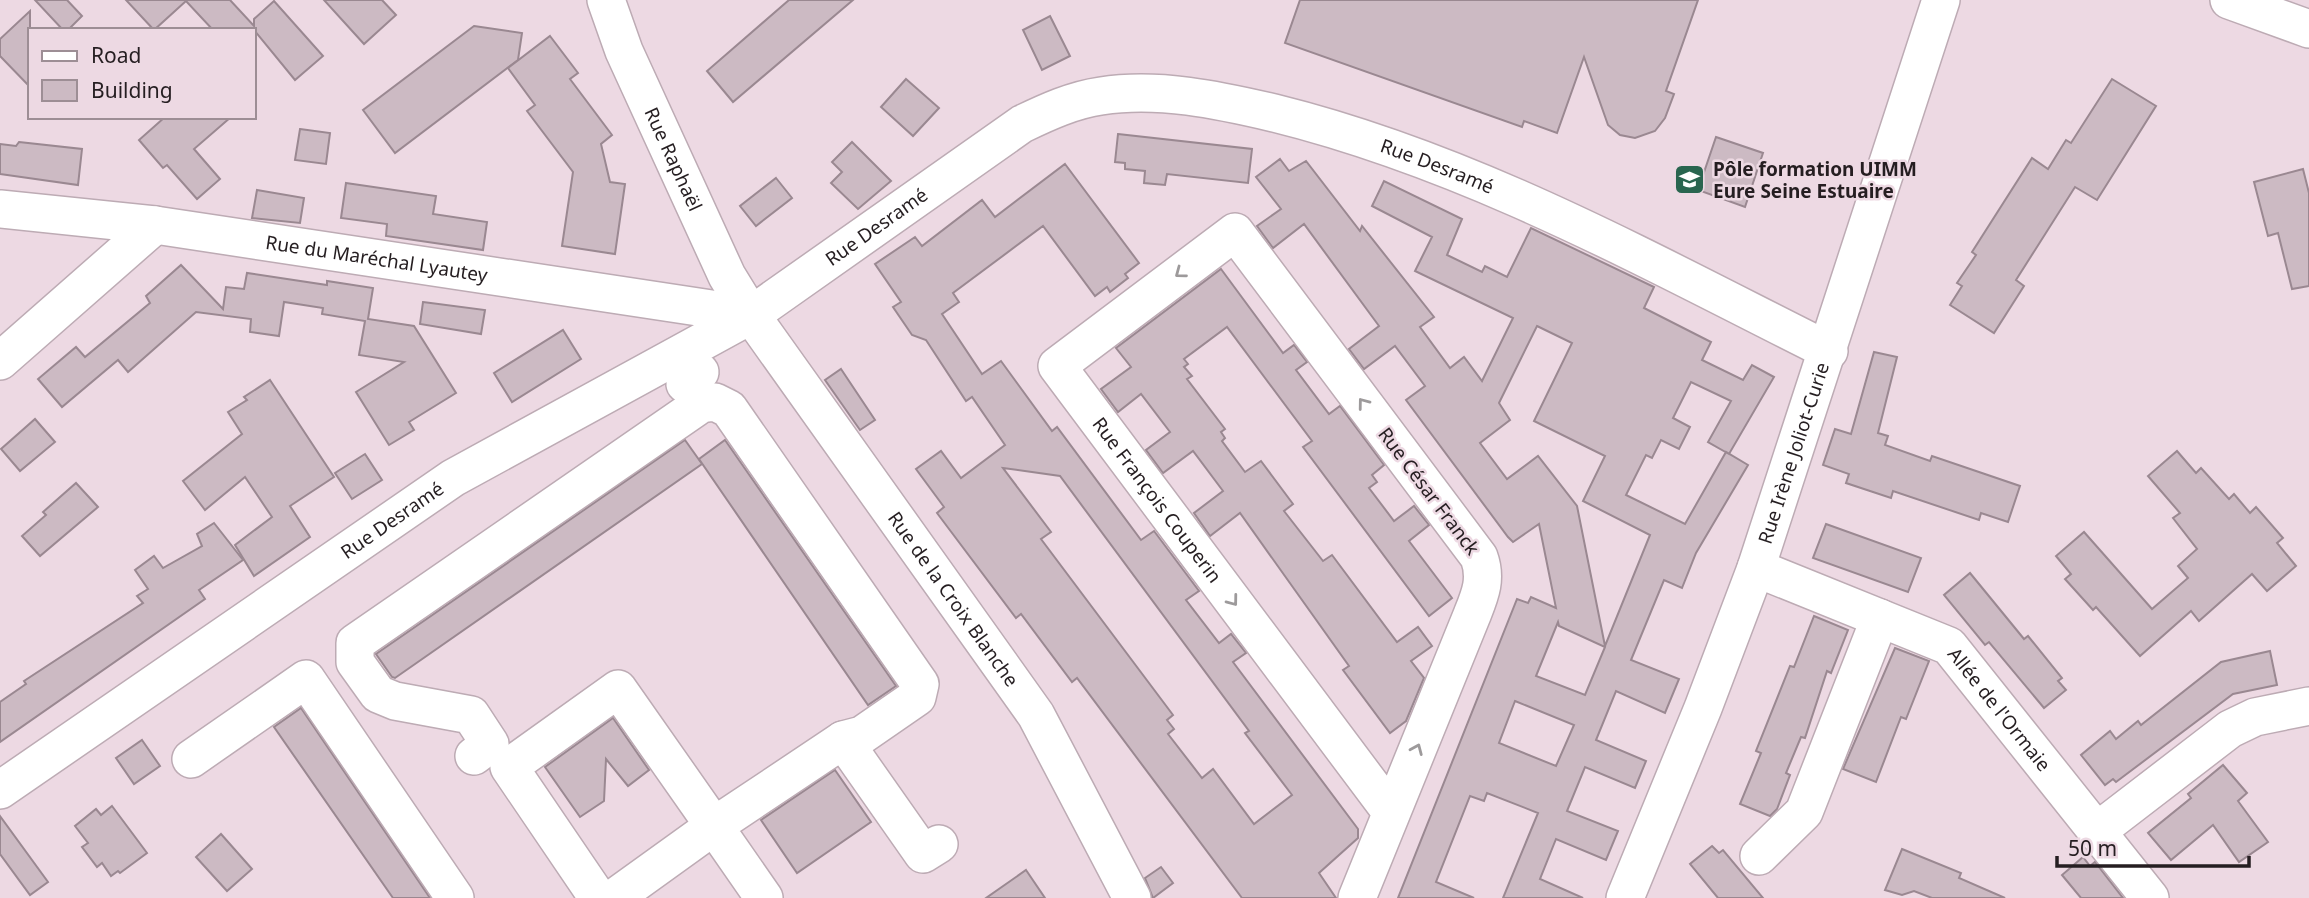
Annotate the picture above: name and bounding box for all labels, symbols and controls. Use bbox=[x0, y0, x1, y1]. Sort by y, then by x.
legend bbox=[28, 28, 256, 119]
text: Road bbox=[91, 41, 141, 69]
text: Building bbox=[91, 76, 173, 104]
street label: Rue Raphaël bbox=[638, 103, 709, 215]
street label: Rue Desramé bbox=[1377, 132, 1498, 200]
place label: Pôle formation UIMM Eure Seine Estuaire bbox=[1713, 156, 1917, 204]
school or university icon: Pôle formation UIMM Eure Seine Estuaire bbox=[1673, 163, 1707, 197]
street label: Rue Desramé bbox=[820, 182, 933, 272]
street label: Rue du Maréchal Lyautey bbox=[264, 229, 490, 288]
one-way arrow bbox=[1175, 265, 1188, 278]
street label: Rue Irène Joliot-Curie bbox=[1752, 359, 1835, 547]
one-way arrow bbox=[1359, 398, 1371, 411]
street label: Rue François Couperin bbox=[1087, 412, 1228, 588]
street label: Rue César Franck bbox=[1372, 422, 1486, 560]
street label: Rue Desramé bbox=[335, 475, 449, 565]
street label: Rue de la Croix Blanche bbox=[882, 506, 1025, 692]
one-way arrow bbox=[1225, 594, 1237, 606]
street label: Allée de l'Ormaie bbox=[1942, 642, 2057, 777]
one-way arrow bbox=[1408, 744, 1422, 756]
scale bar bbox=[2057, 824, 2250, 868]
text: 50 m bbox=[2068, 834, 2117, 862]

